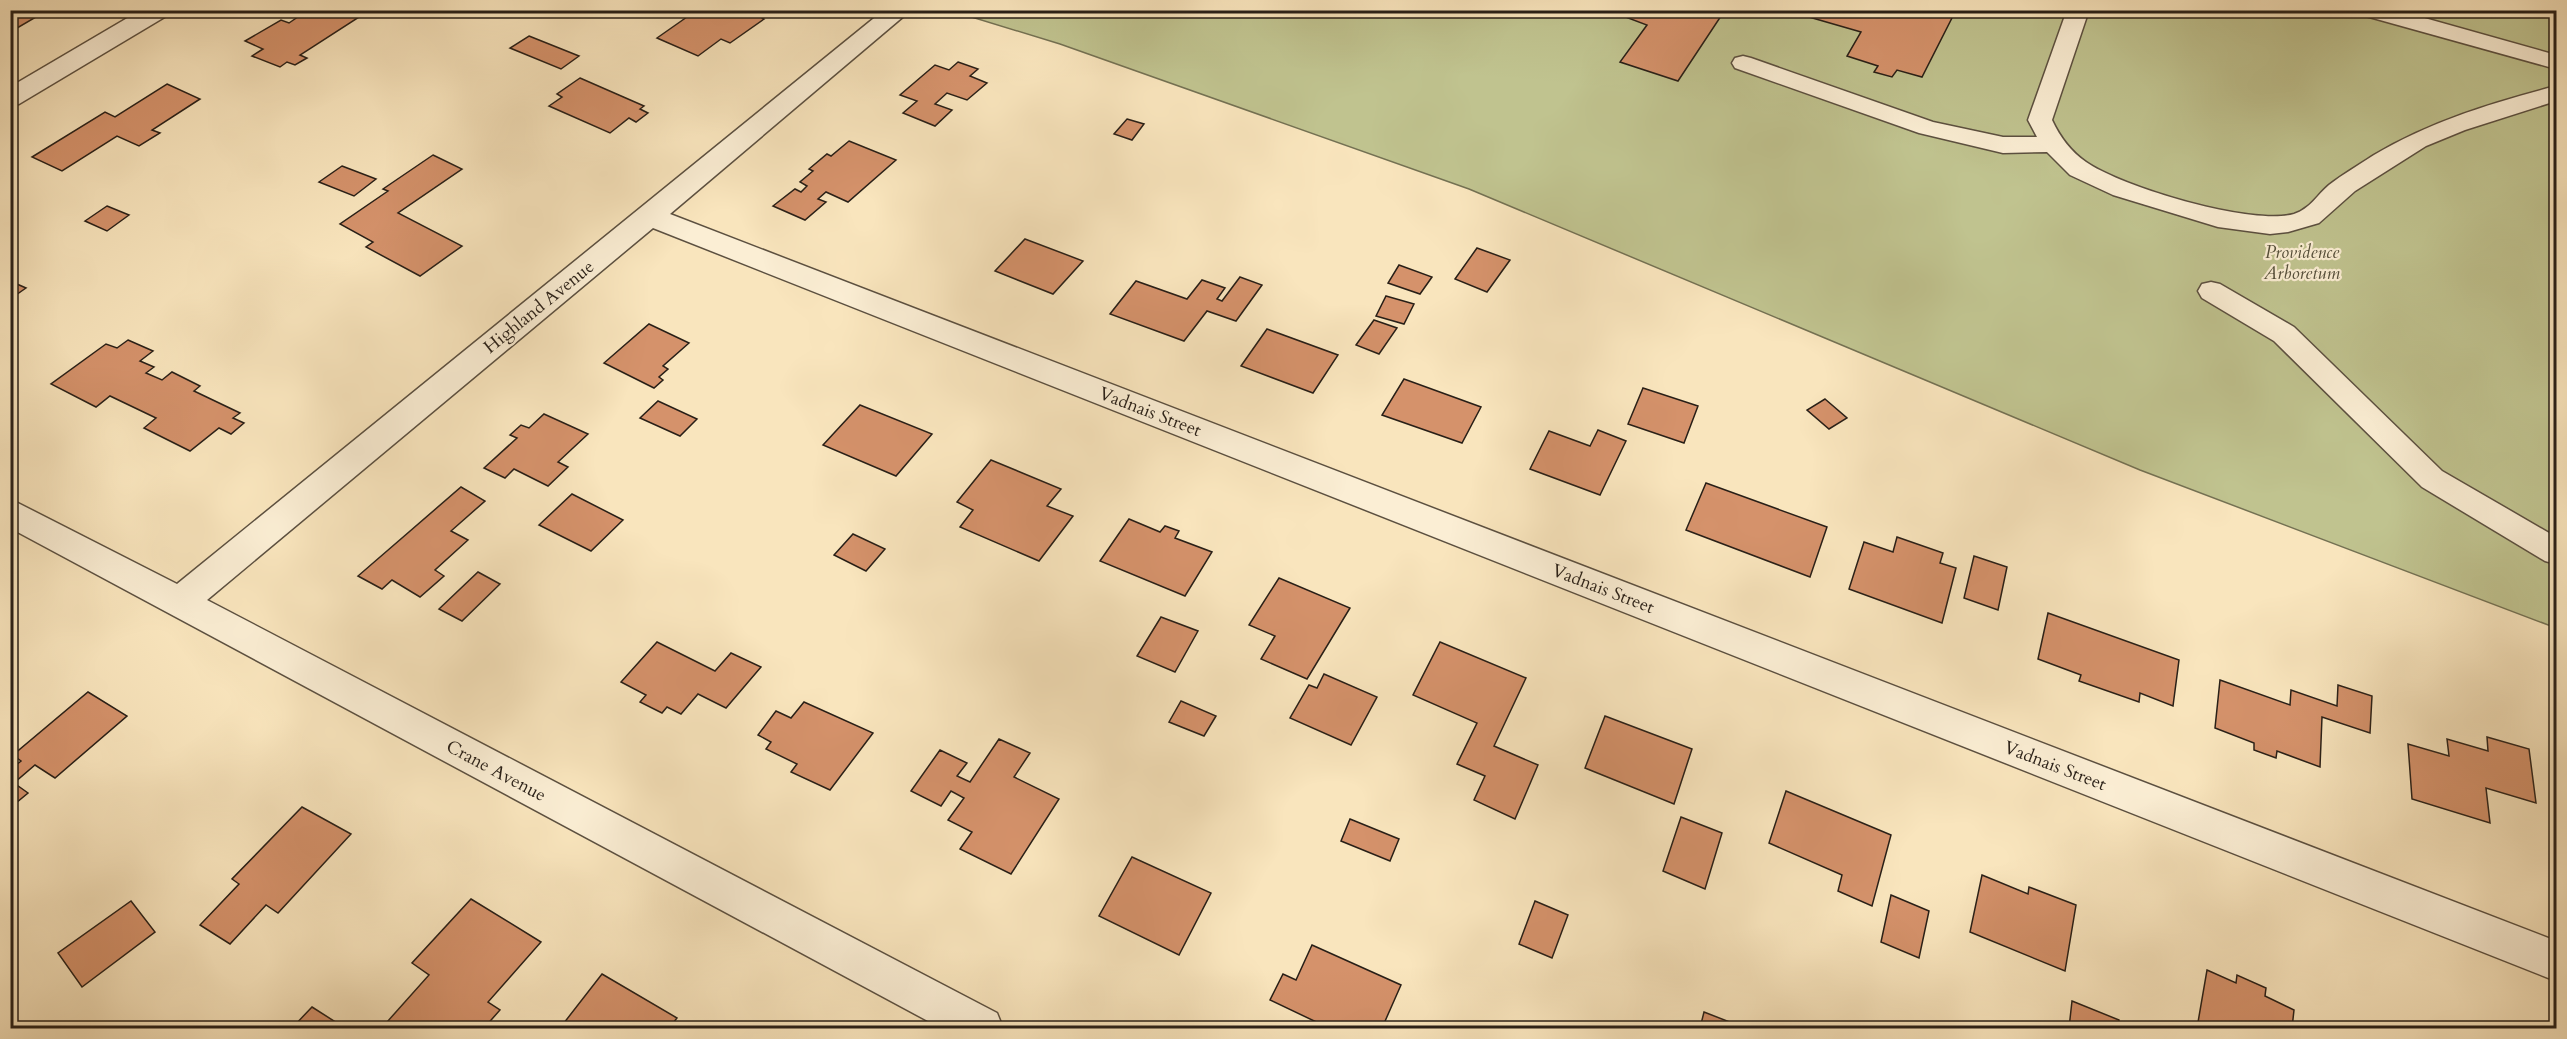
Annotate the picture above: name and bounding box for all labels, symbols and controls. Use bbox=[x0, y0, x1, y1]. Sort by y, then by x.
park label: Providence Arboretum bbox=[2263, 240, 2340, 286]
street label: Highland Avenue bbox=[479, 255, 599, 359]
street label: Vadnais Street bbox=[1095, 381, 1205, 443]
street label: Vadnais Street bbox=[1548, 558, 1658, 620]
street label: Crane Avenue bbox=[442, 734, 550, 808]
street label: Vadnais Street bbox=[2000, 735, 2110, 797]

